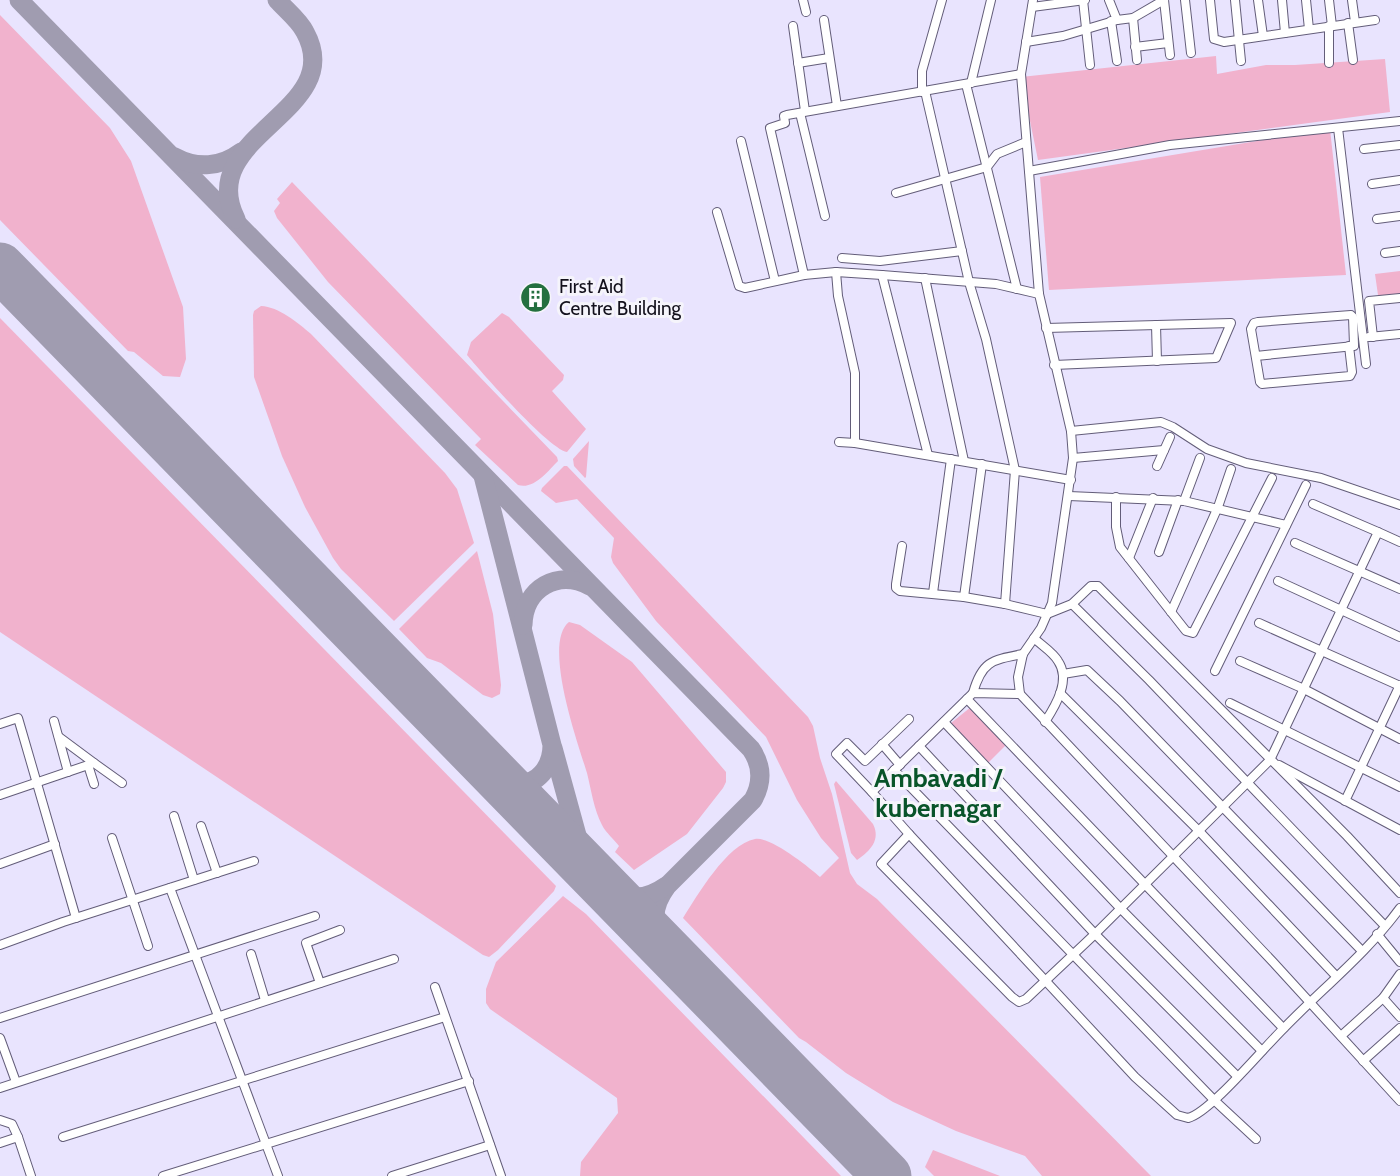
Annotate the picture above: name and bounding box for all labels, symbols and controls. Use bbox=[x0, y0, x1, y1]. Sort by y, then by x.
place label: First Aid Centre Building bbox=[559, 275, 682, 320]
building icon: First Aid Centre Building bbox=[519, 280, 553, 314]
district label: Ambavadi / kubernagar bbox=[874, 762, 1004, 824]

